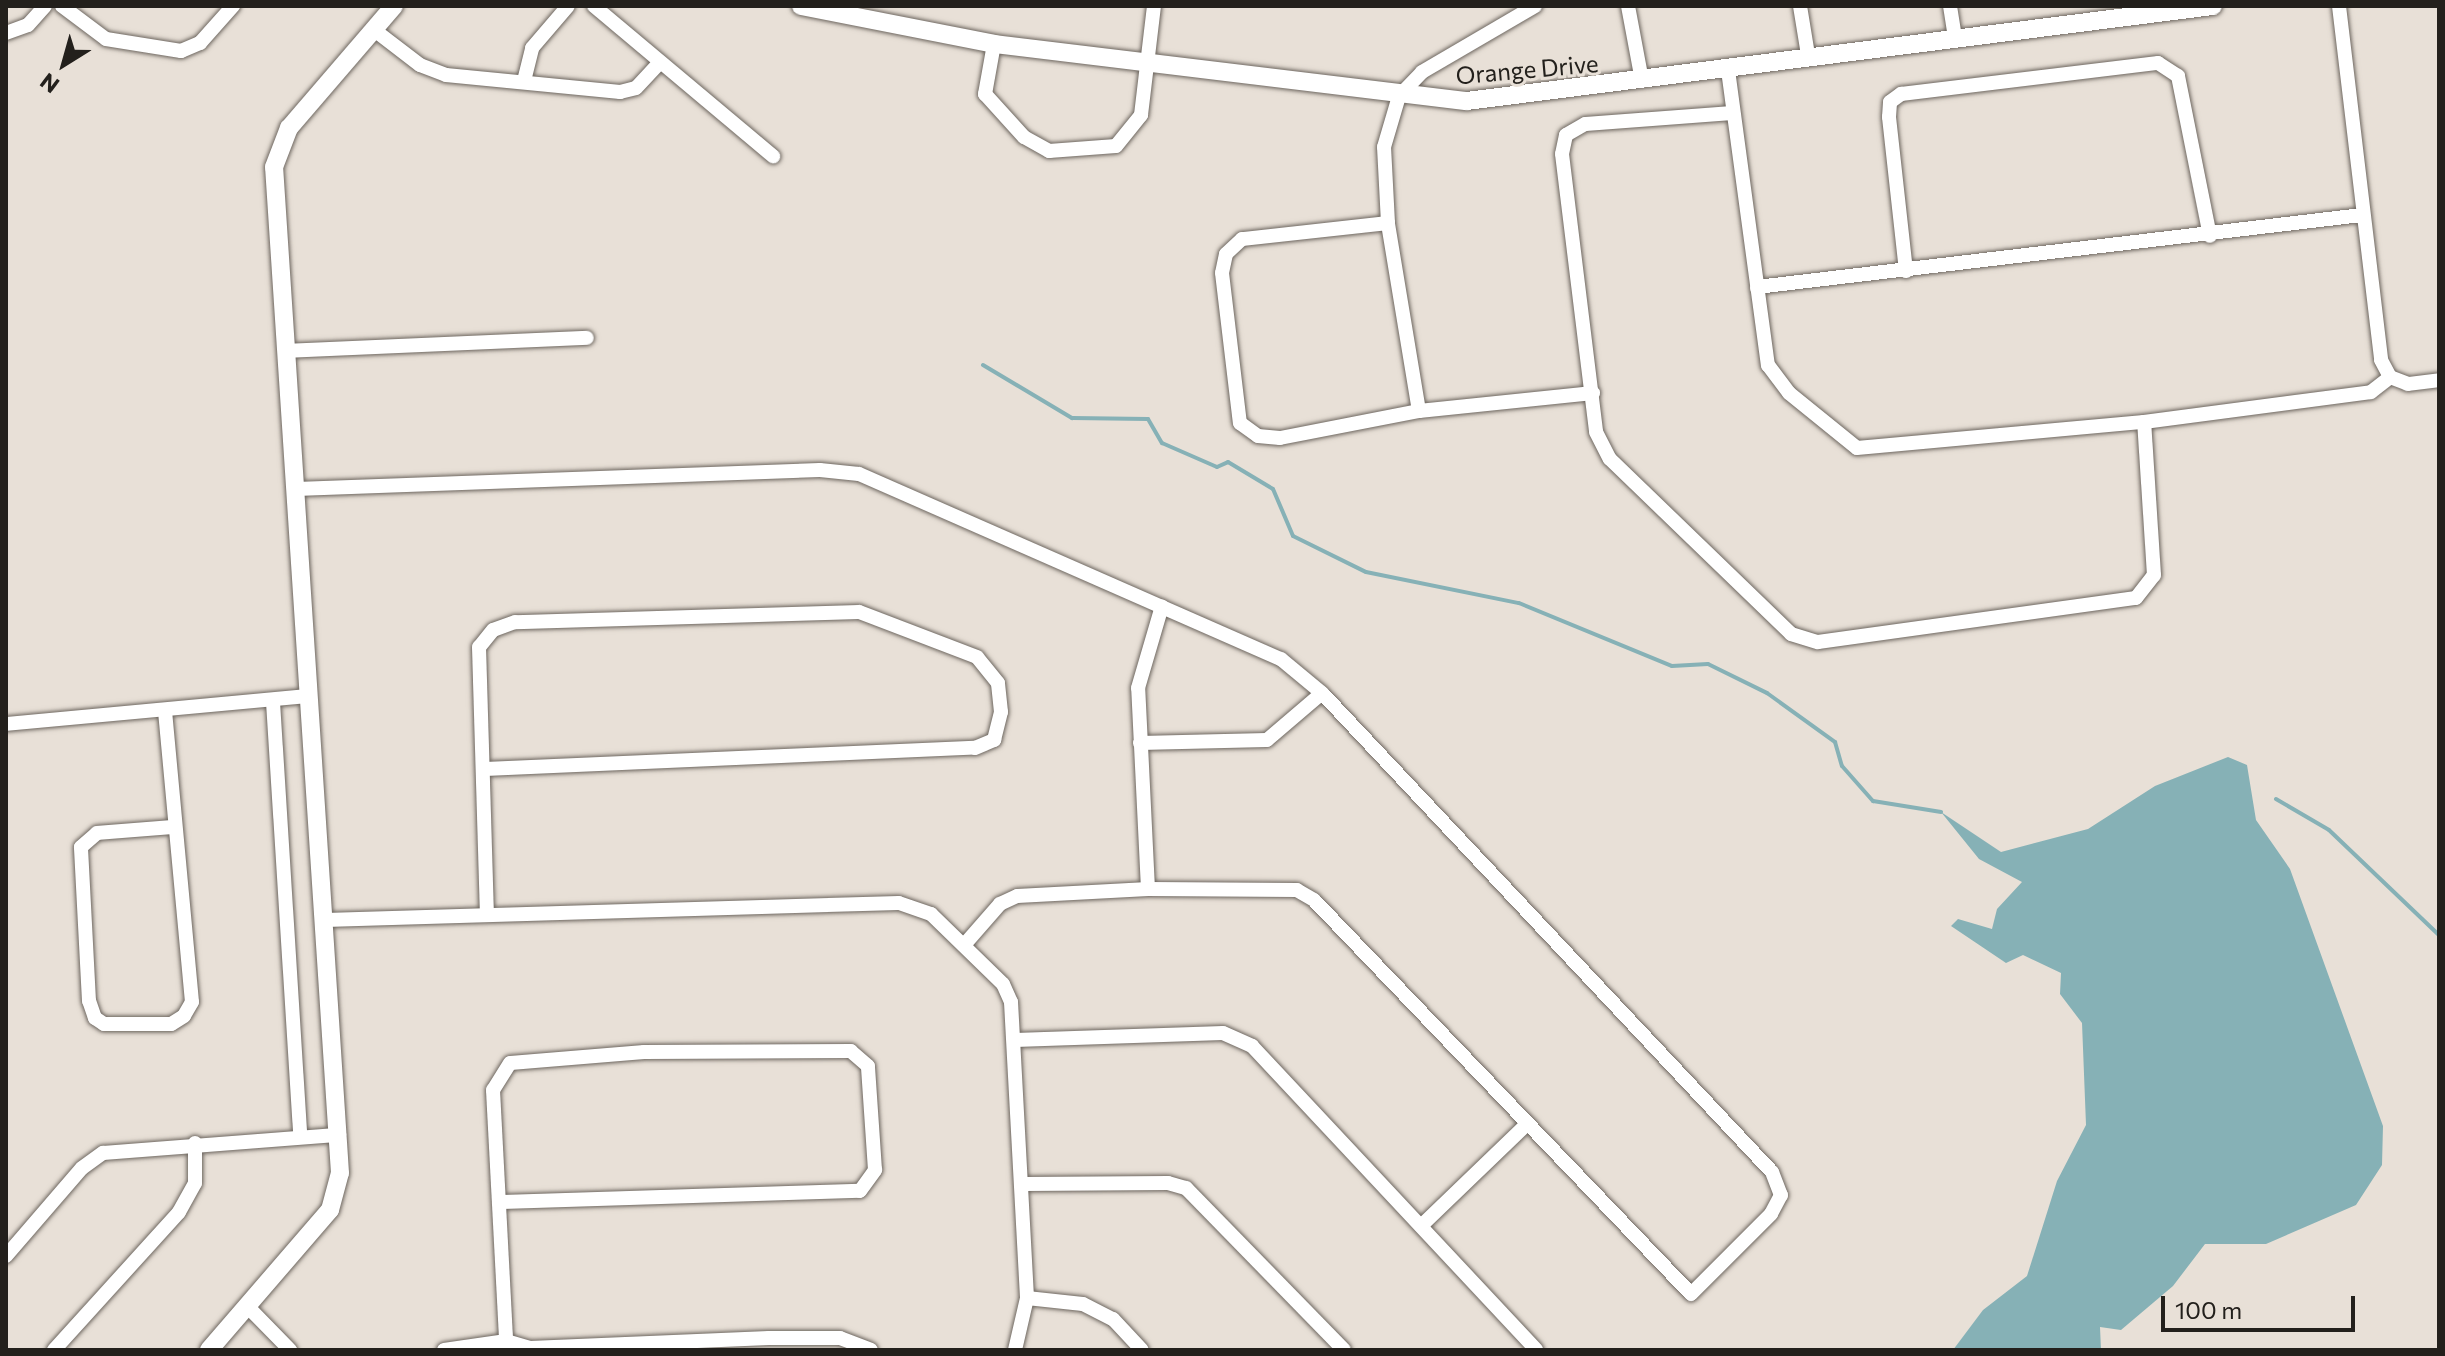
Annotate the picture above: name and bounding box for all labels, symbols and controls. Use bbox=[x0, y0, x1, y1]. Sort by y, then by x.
north arrow bbox=[24, 24, 104, 104]
street label: Orange Drive bbox=[1454, 48, 1600, 90]
text: N bbox=[35, 68, 64, 99]
scale bar bbox=[2165, 1280, 2359, 1330]
text: 100 m bbox=[2175, 1295, 2242, 1324]

